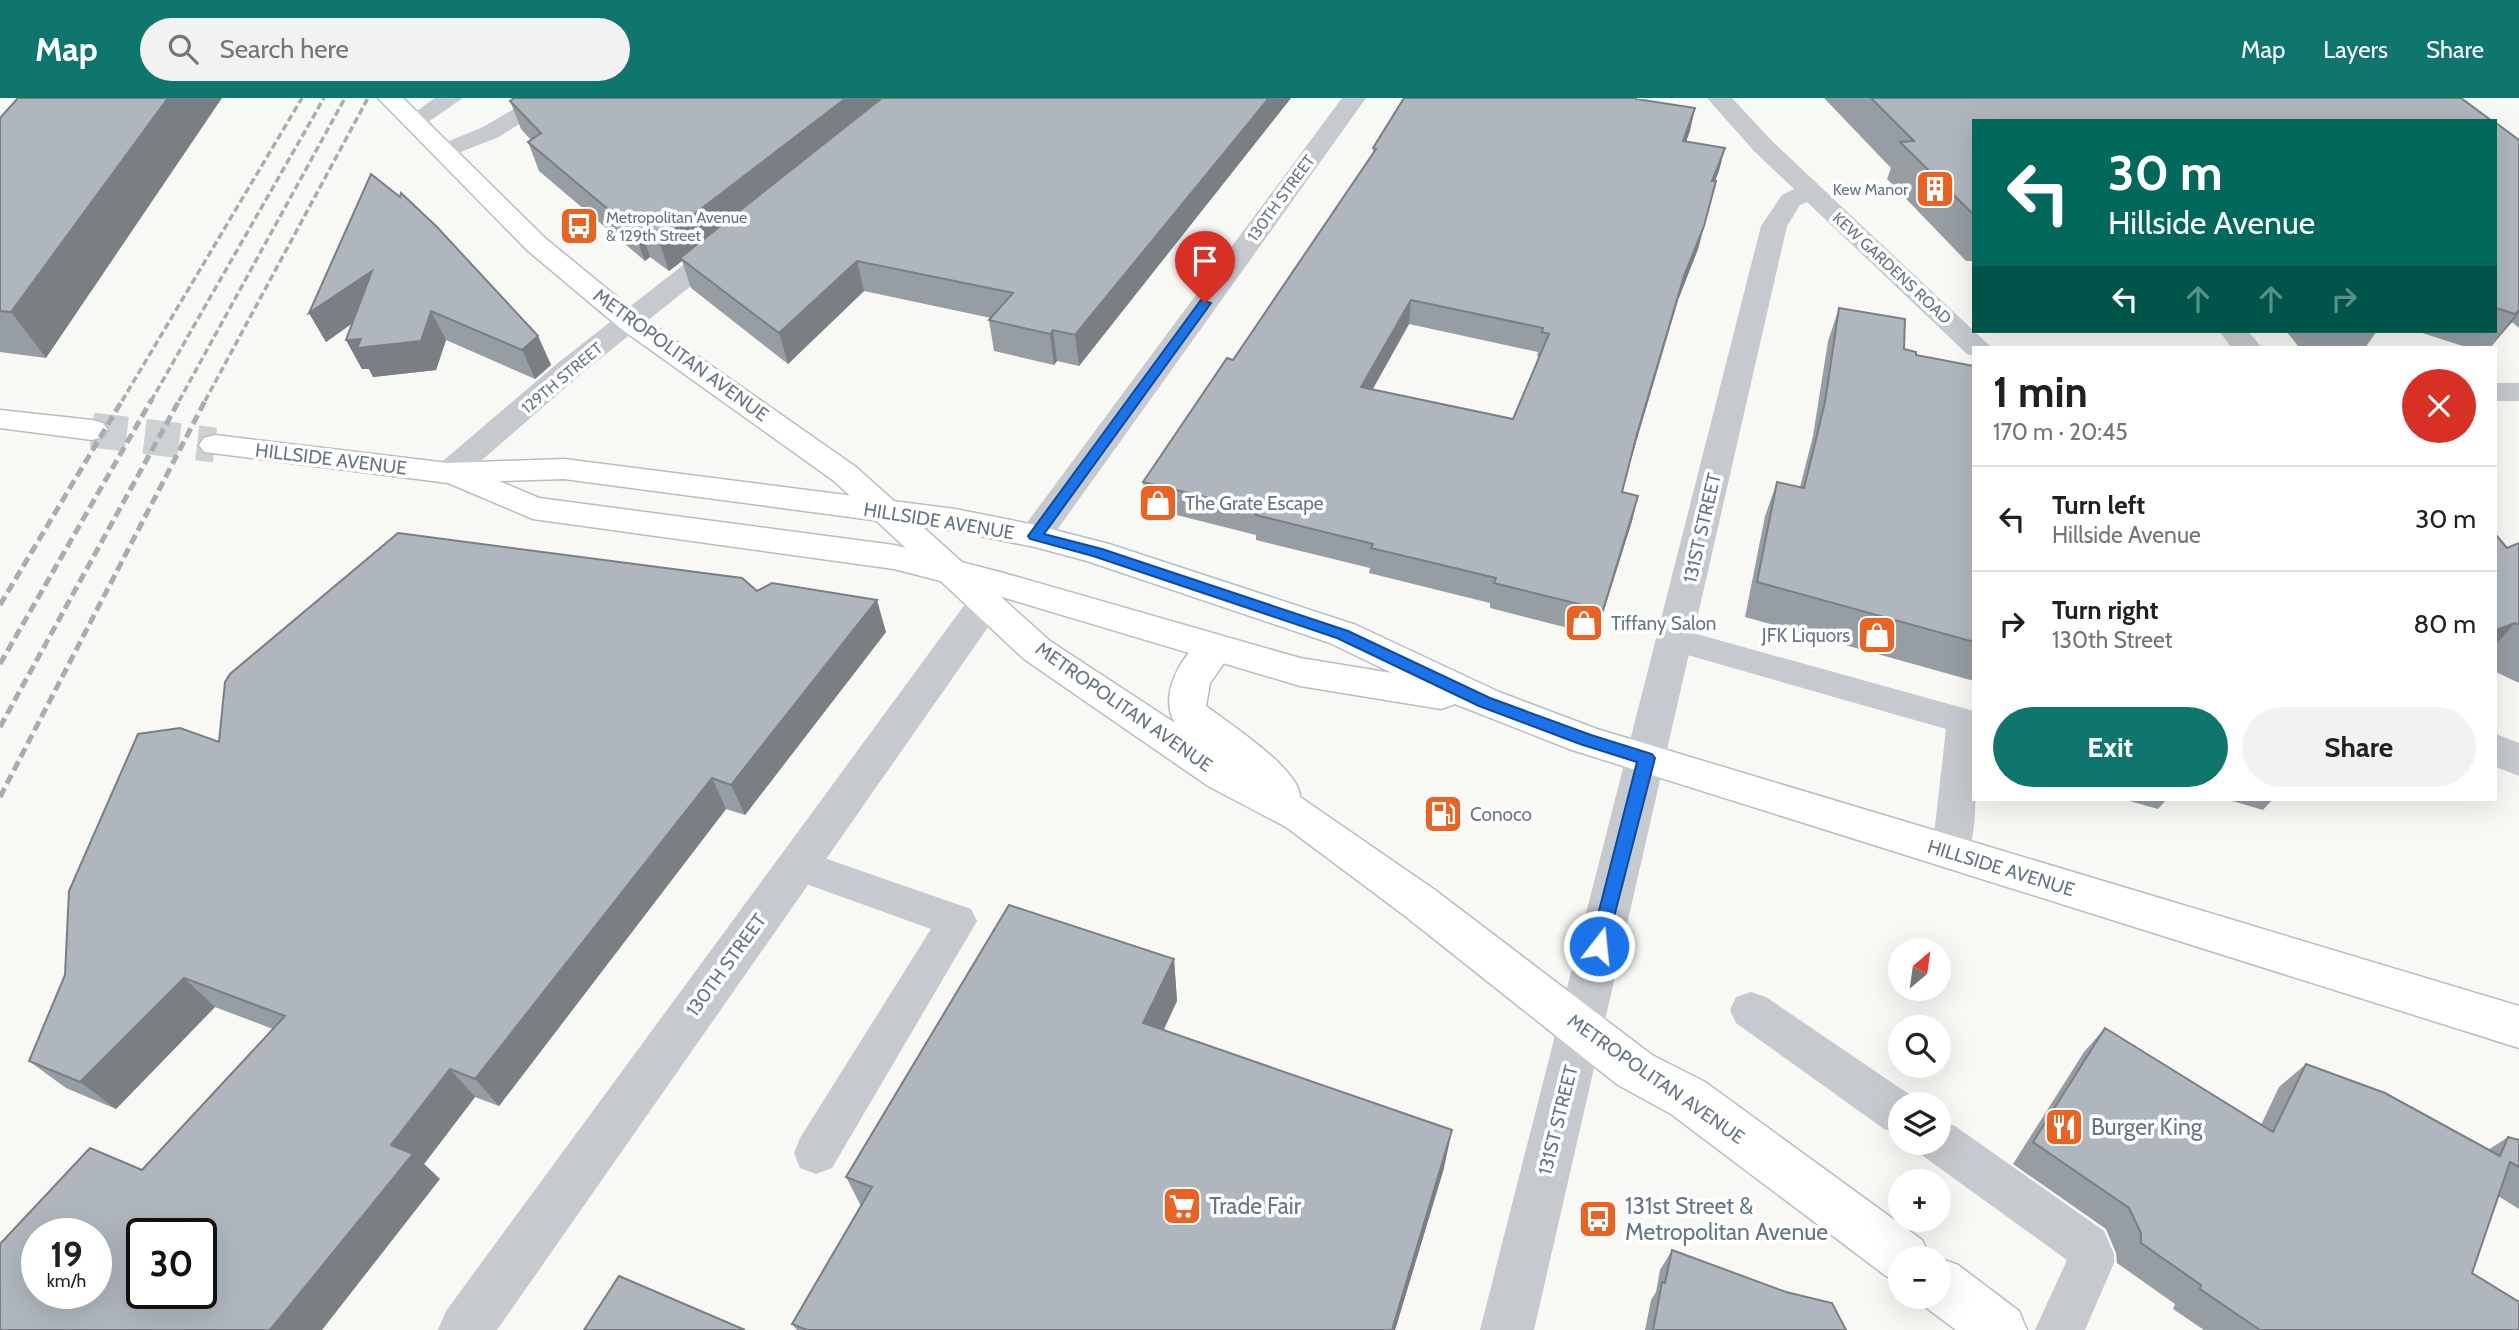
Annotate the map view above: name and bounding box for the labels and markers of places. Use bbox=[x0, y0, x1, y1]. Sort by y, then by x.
building icon: Kew Manor bbox=[1914, 168, 1956, 210]
place label: Kew Manor bbox=[1833, 180, 1909, 199]
bus stop icon: Metropolitan Avenue & 129th Street bbox=[558, 205, 600, 247]
place label: Metropolitan Avenue & 129th Street bbox=[606, 208, 747, 245]
pin bbox=[1175, 231, 1235, 303]
shop icon: The Grate Escape bbox=[1137, 482, 1179, 524]
place label: The Grate Escape bbox=[1185, 492, 1324, 515]
shop icon: Tiffany Salon bbox=[1563, 602, 1605, 644]
place label: Tiffany Salon bbox=[1611, 612, 1717, 635]
shop icon: JFK Liquors bbox=[1856, 614, 1898, 656]
place label: JFK Liquors bbox=[1761, 624, 1850, 647]
fuel station icon: Conoco bbox=[1422, 793, 1464, 835]
place label: Conoco bbox=[1470, 803, 1532, 826]
restaurant icon: Burger King bbox=[2043, 1106, 2085, 1148]
place label: Burger King bbox=[2091, 1113, 2203, 1141]
supermarket icon: Trade Fair bbox=[1161, 1185, 1203, 1227]
place label: Trade Fair bbox=[1209, 1192, 1302, 1220]
place label: 131st Street & Metropolitan Avenue bbox=[1625, 1192, 1828, 1246]
bus stop icon: 131st Street & Metropolitan Avenue bbox=[1577, 1198, 1619, 1240]

